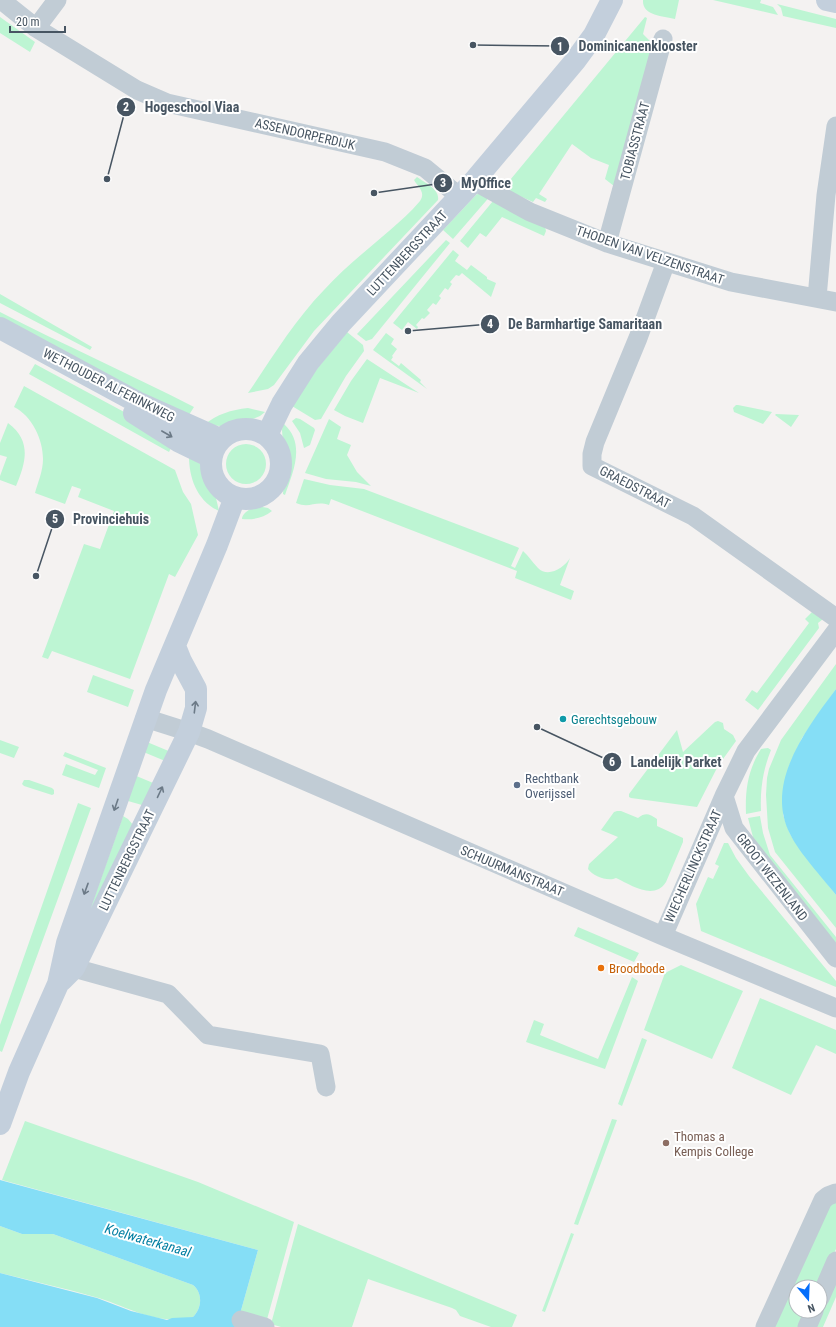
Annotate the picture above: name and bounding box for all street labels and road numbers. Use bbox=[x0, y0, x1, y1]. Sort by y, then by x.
street label: TOBIASSTRAAT bbox=[617, 100, 653, 182]
street label: ASSENDORPERDIJK bbox=[253, 115, 357, 153]
street label: LUTTENBERGSTRAAT bbox=[364, 207, 450, 299]
street label: THODEN VAN VELZENSTRAAT bbox=[574, 223, 726, 287]
street label: WETHOUDER ALFERINKWEG bbox=[41, 345, 177, 425]
street label: GRAEDSTRAAT bbox=[597, 463, 673, 511]
street label: LUTTENBERGSTRAAT bbox=[96, 807, 158, 913]
street label: WIECHERLINCKSTRAAT bbox=[661, 807, 725, 925]
street label: GROOT WEZENLAND bbox=[733, 830, 811, 924]
street label: SCHUURMANSTRAAT bbox=[458, 843, 566, 900]

